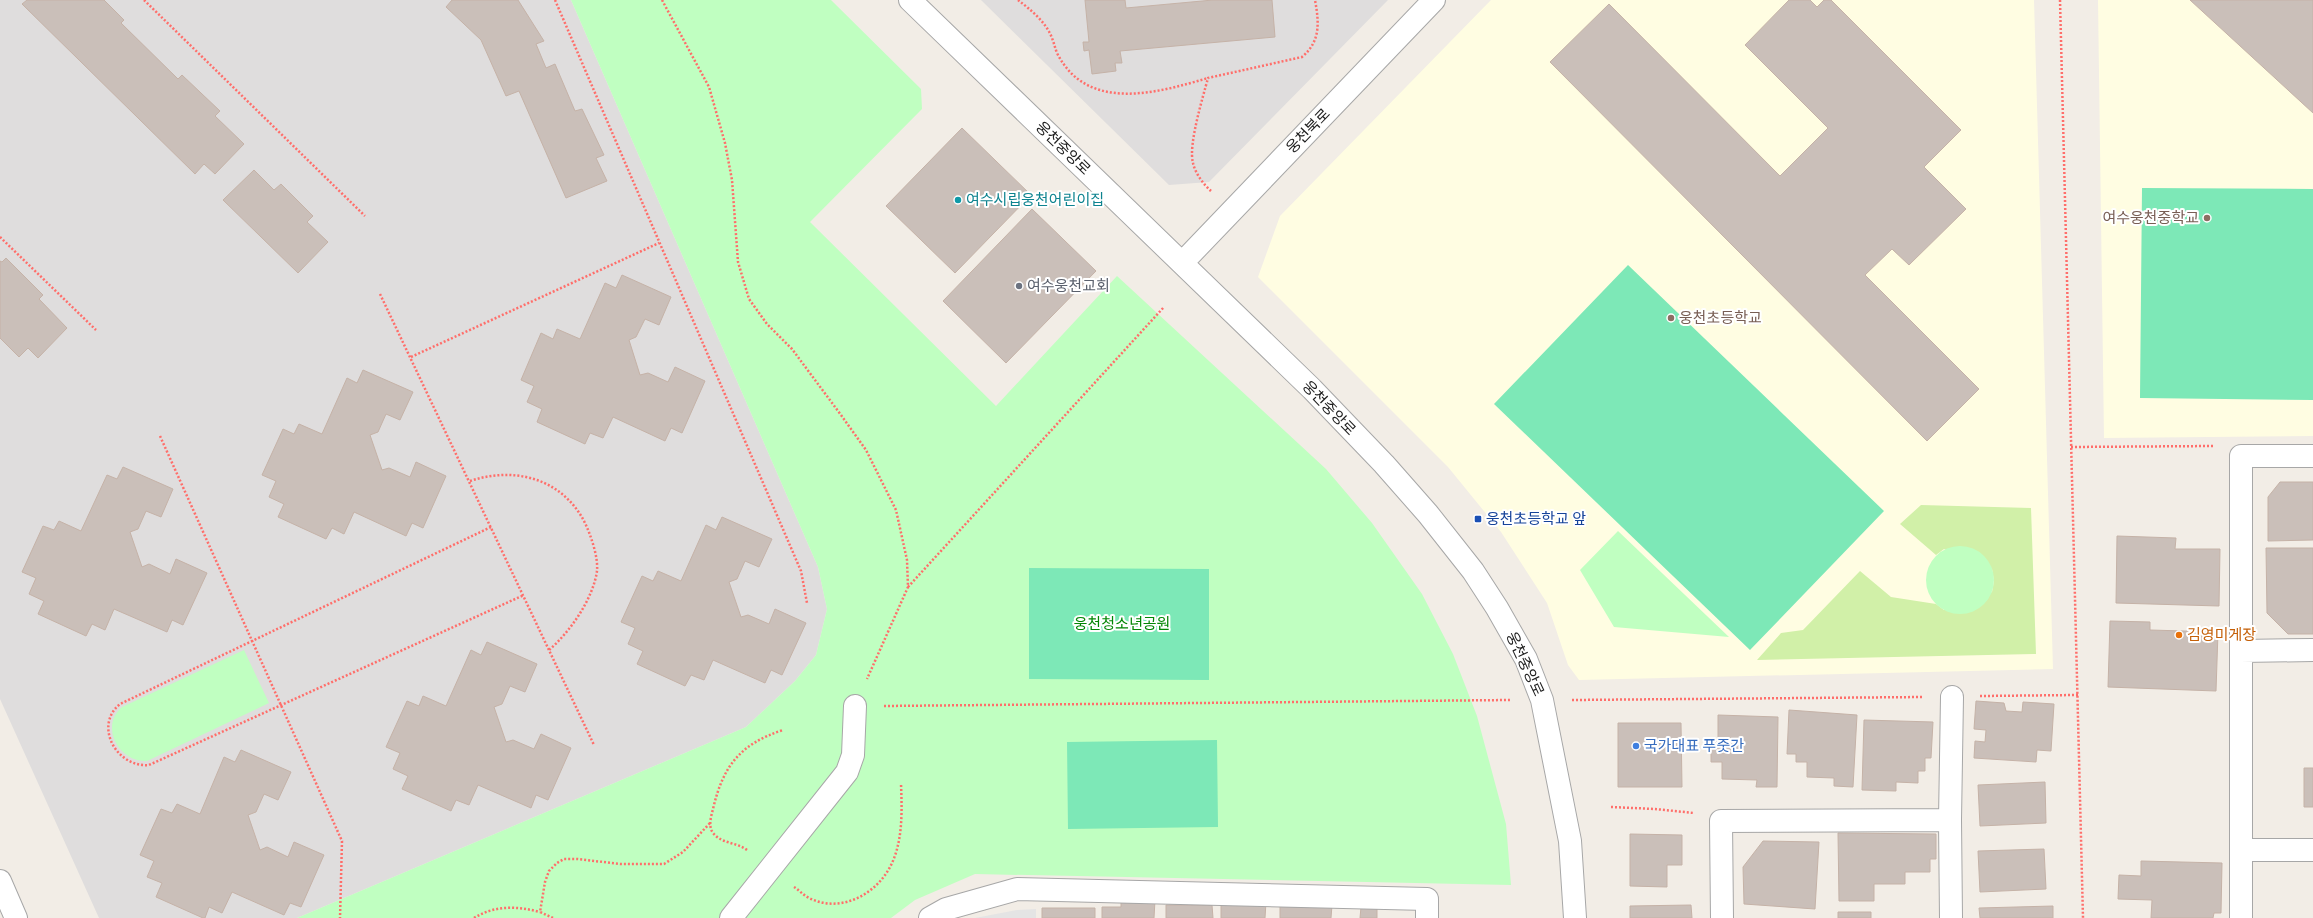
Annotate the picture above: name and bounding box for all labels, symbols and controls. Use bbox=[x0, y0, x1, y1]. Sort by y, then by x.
street label: 웅천북로 bbox=[1282, 105, 1334, 157]
street label: 웅천중앙로 bbox=[1032, 118, 1094, 178]
place label: 여수시립웅천어린이집 bbox=[966, 191, 1104, 209]
marker: 여수시립웅천어린이집 bbox=[953, 195, 963, 205]
place label: 여수웅천중학교 bbox=[2102, 209, 2199, 227]
marker: 여수웅천중학교 bbox=[2202, 213, 2212, 223]
place label: 여수웅천교회 bbox=[1027, 277, 1110, 295]
marker: 여수웅천교회 bbox=[1014, 281, 1024, 291]
place label: 웅천초등학교 bbox=[1679, 309, 1762, 327]
marker: 웅천초등학교 bbox=[1666, 313, 1676, 323]
street label: 웅천중앙로 bbox=[1299, 377, 1359, 439]
place label: 웅천초등학교 앞 bbox=[1486, 510, 1586, 528]
marker: 웅천초등학교 앞 bbox=[1473, 514, 1483, 524]
park label: 웅천청소년공원 bbox=[1074, 615, 1170, 633]
place label: 김영미게장 bbox=[2187, 626, 2256, 644]
street label: 웅천중앙로 bbox=[1502, 629, 1548, 699]
marker: 김영미게장 bbox=[2174, 630, 2184, 640]
place label: 국가대표 푸줏간 bbox=[1644, 737, 1744, 755]
marker: 국가대표 푸줏간 bbox=[1631, 741, 1641, 751]

